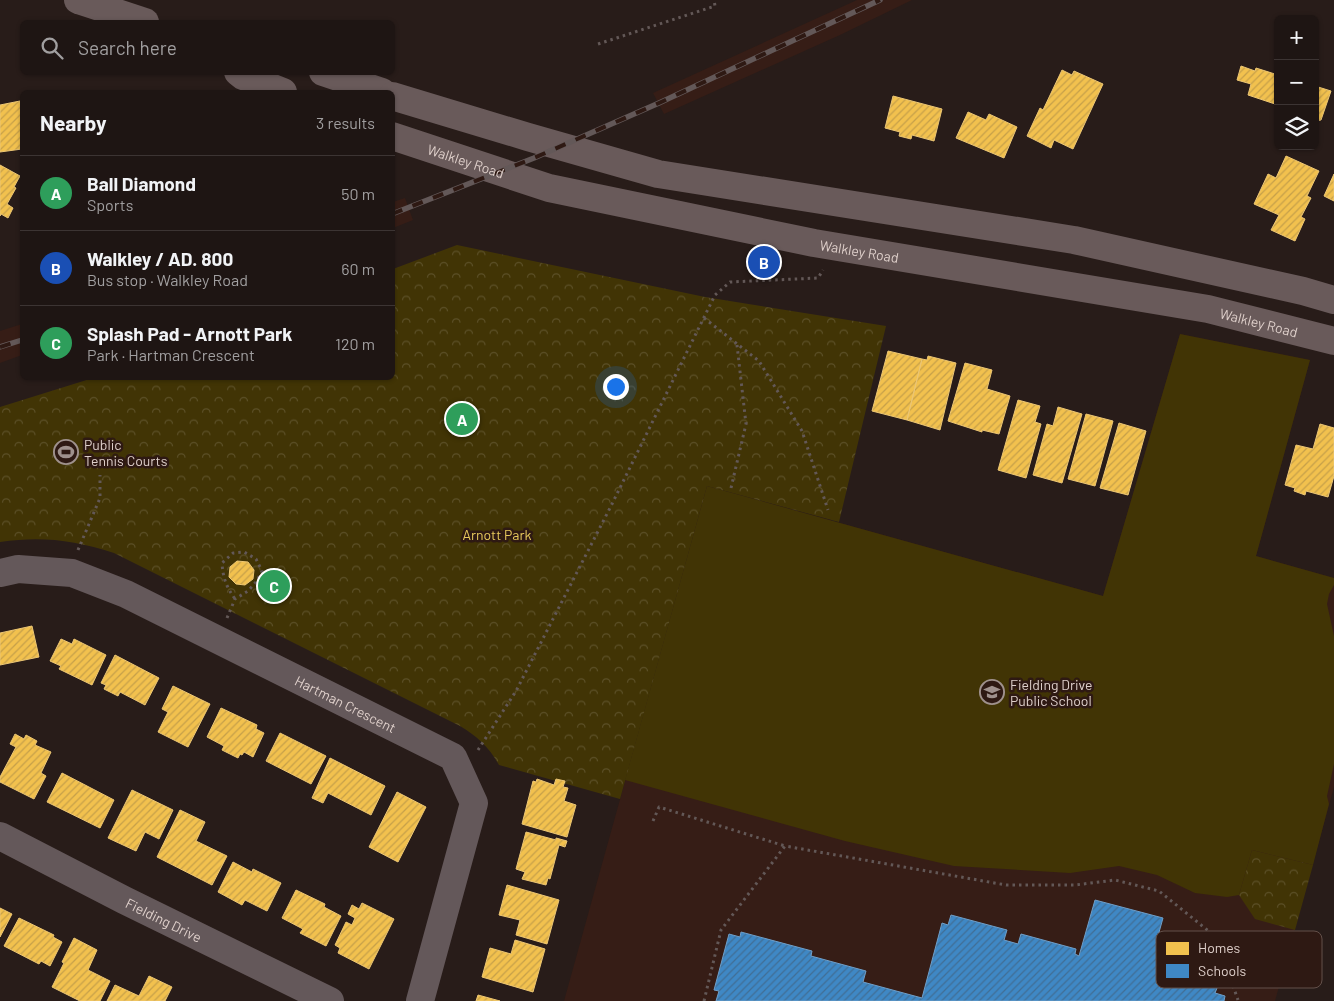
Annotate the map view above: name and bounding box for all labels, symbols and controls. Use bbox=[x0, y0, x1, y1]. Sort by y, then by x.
map controls bbox=[1274, 15, 1319, 150]
button: + bbox=[1274, 15, 1319, 60]
search box bbox=[20, 20, 395, 75]
icon: search bbox=[38, 34, 66, 62]
text: Search here bbox=[78, 36, 177, 59]
button: − bbox=[1274, 60, 1319, 105]
button: layers bbox=[1274, 105, 1319, 150]
text: Nearby bbox=[40, 110, 106, 135]
text: 3 results bbox=[316, 113, 375, 132]
street label: Walkley Road bbox=[425, 140, 507, 181]
text: Ball Diamond bbox=[87, 172, 196, 195]
text: A bbox=[51, 184, 61, 203]
text: 50 m bbox=[341, 184, 375, 203]
text: Sports bbox=[87, 195, 133, 214]
street label: Walkley Road bbox=[819, 236, 900, 266]
pin: B bbox=[748, 243, 780, 281]
text: Walkley / AD. 800 bbox=[87, 247, 233, 270]
text: B bbox=[51, 259, 61, 278]
text: 60 m bbox=[341, 259, 375, 278]
text: Bus stop · Walkley Road bbox=[87, 270, 248, 289]
street label: Walkley Road bbox=[1218, 304, 1300, 340]
text: Splash Pad - Arnott Park bbox=[87, 322, 292, 345]
text: C bbox=[51, 334, 61, 353]
text: 120 m bbox=[335, 334, 375, 353]
text: Park · Hartman Crescent bbox=[87, 345, 255, 364]
your location bbox=[603, 374, 629, 400]
pin: A bbox=[446, 400, 478, 438]
place label: Public Tennis Courts bbox=[84, 436, 168, 469]
sports icon: Public Tennis Courts bbox=[53, 439, 79, 465]
park label: Arnott Park bbox=[462, 526, 532, 543]
pin: C bbox=[258, 567, 290, 605]
street label: Hartman Crescent bbox=[292, 671, 399, 736]
place label: Fielding Drive Public School bbox=[1010, 676, 1092, 709]
school or university icon: Fielding Drive Public School bbox=[979, 679, 1005, 705]
street label: Fielding Drive bbox=[123, 894, 205, 945]
legend bbox=[1156, 931, 1322, 988]
text: Homes bbox=[1198, 939, 1241, 956]
text: Schools bbox=[1198, 962, 1246, 979]

